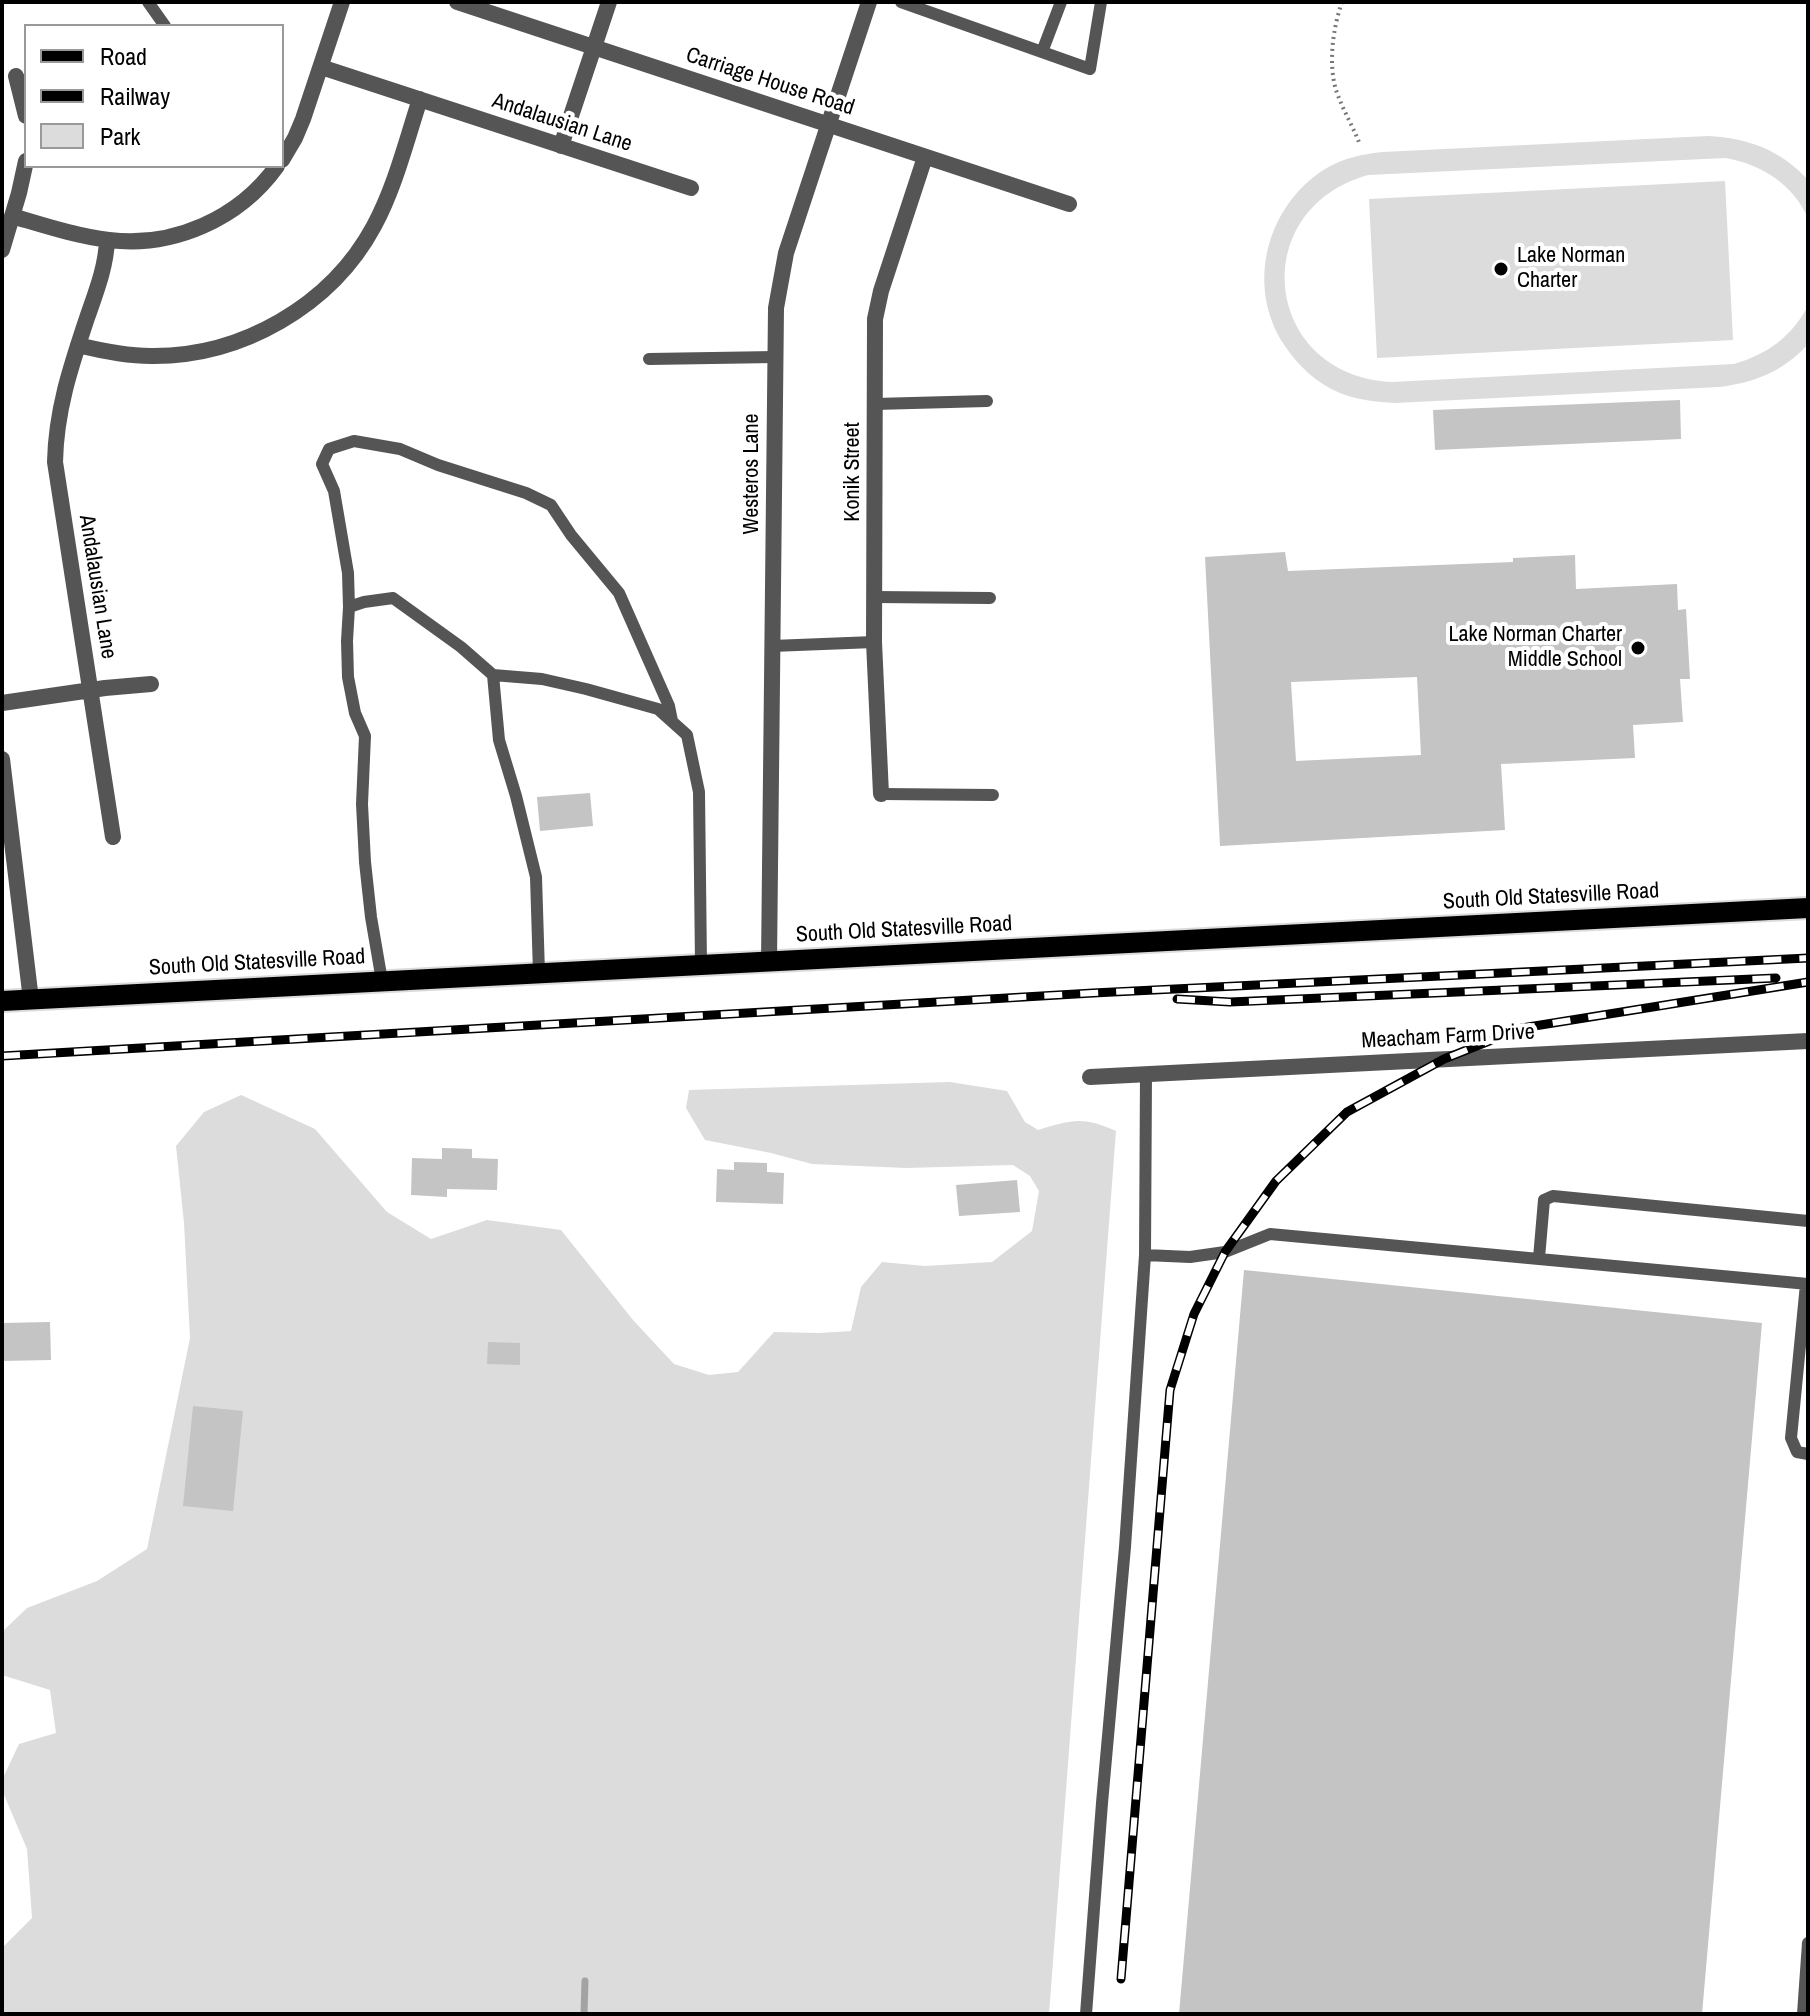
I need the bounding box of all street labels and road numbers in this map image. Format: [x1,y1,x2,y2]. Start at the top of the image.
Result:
street label: Carriage House Road [682,42,858,122]
street label: Andalausian Lane [489,88,635,158]
street label: Westeros Lane [739,413,765,535]
street label: Konik Street [840,422,866,522]
street label: Andalausian Lane [73,513,121,661]
street label: South Old Statesville Road [1442,878,1660,916]
street label: South Old Statesville Road [795,911,1013,949]
street label: South Old Statesville Road [148,944,366,982]
street label: Meacham Farm Drive [1361,1019,1535,1055]

